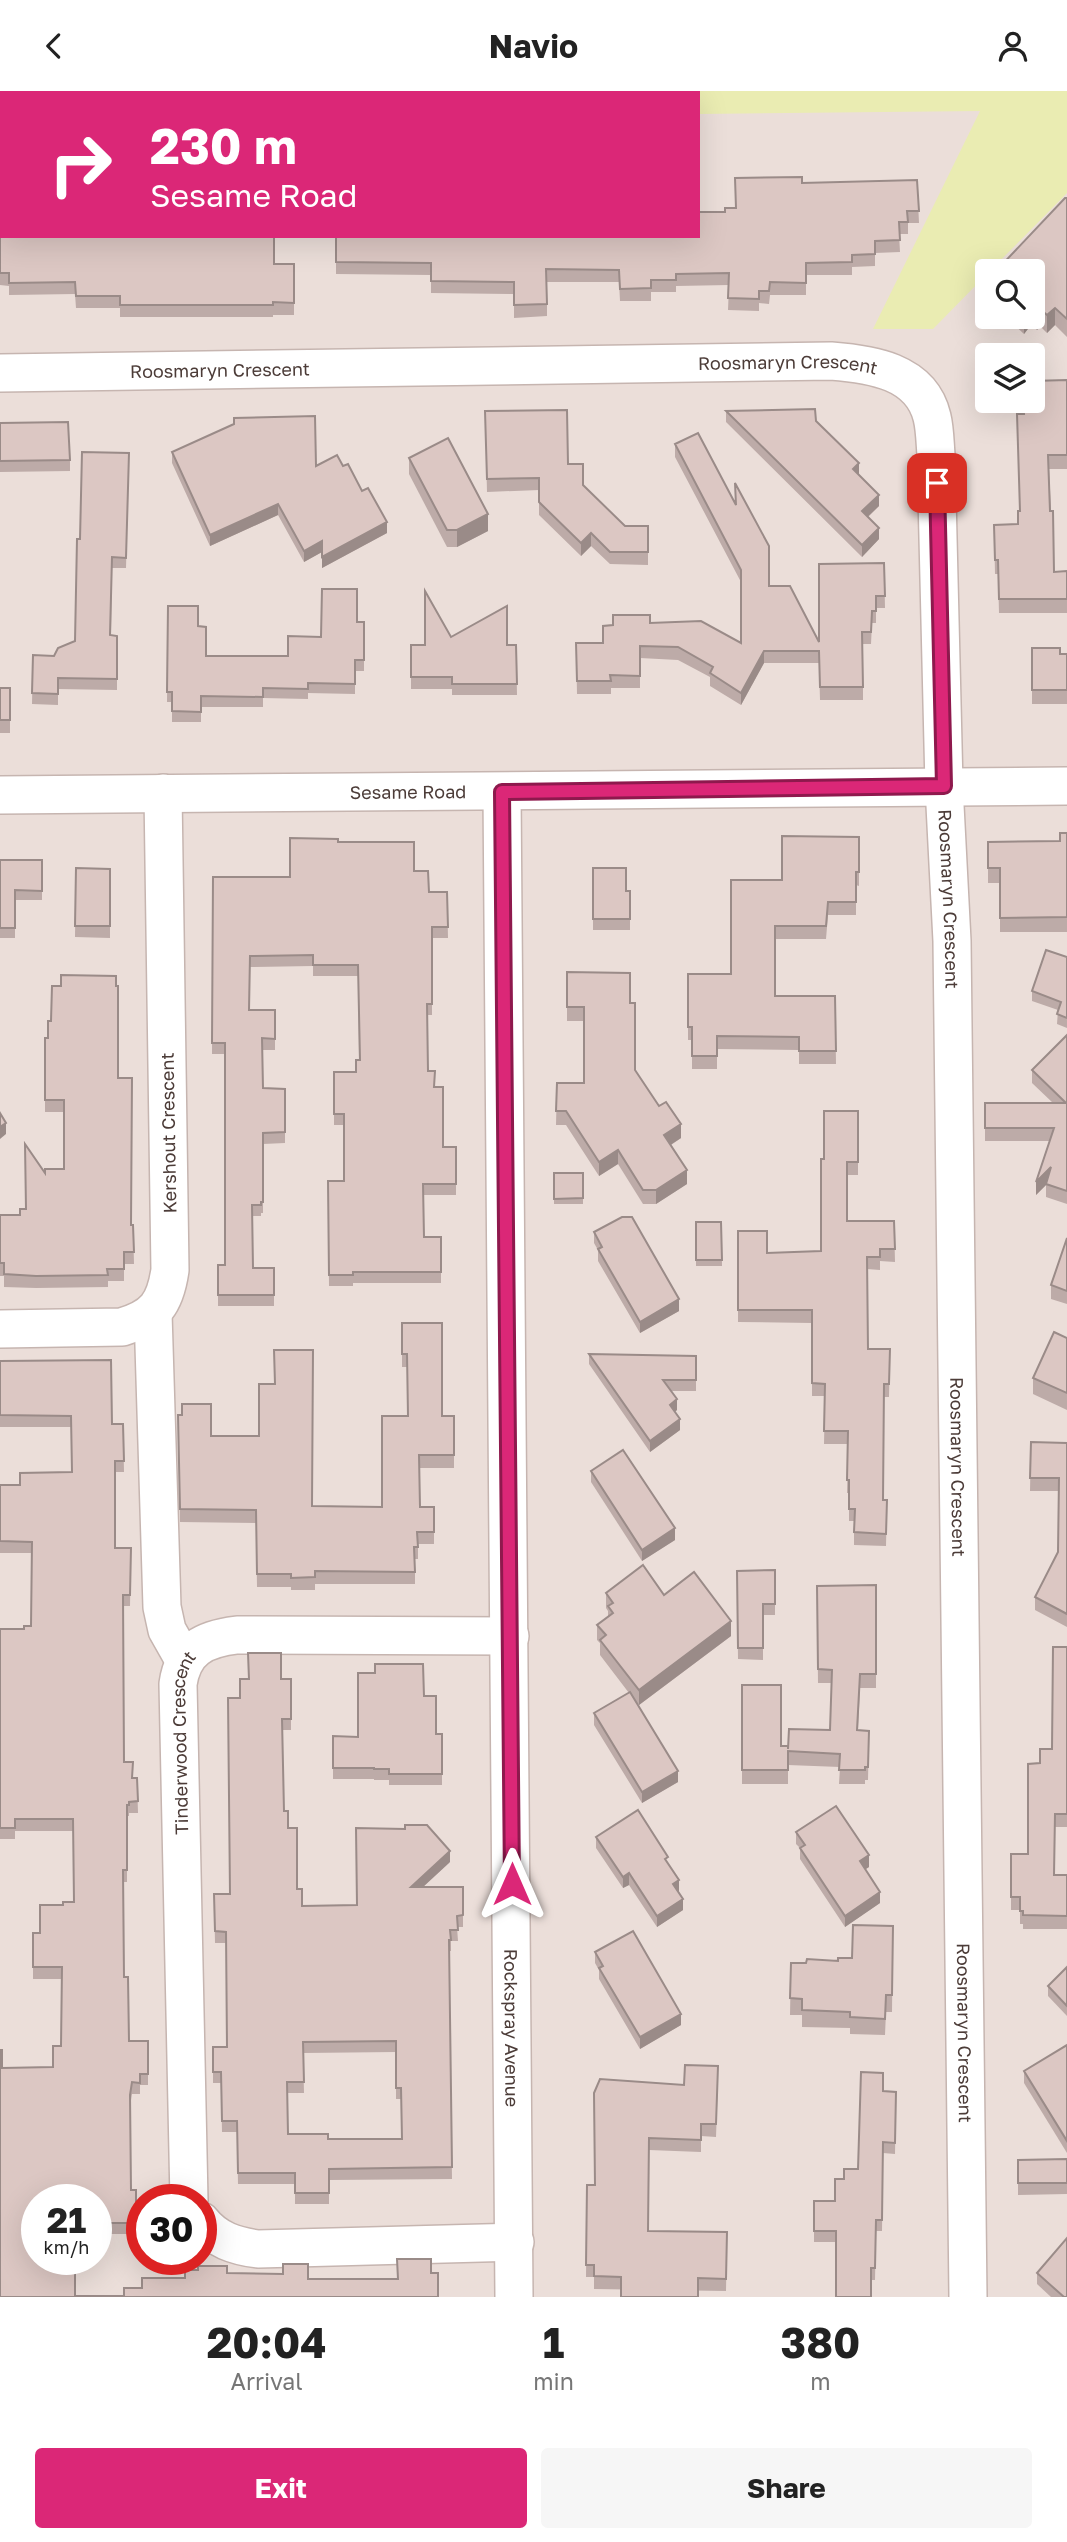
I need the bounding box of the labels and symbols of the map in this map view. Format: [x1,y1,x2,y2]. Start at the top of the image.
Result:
street label: Roosmaryn Crescent [698,350,880,378]
street label: Roosmaryn Crescent [130,358,310,382]
pin [907,453,967,513]
street label: Sesame Road [350,780,466,803]
street label: Roosmaryn Crescent [934,808,964,989]
street label: Kershout Crescent [156,1052,180,1214]
street label: Roosmaryn Crescent [946,1377,970,1557]
street label: Tinderwood Crescent [167,1646,200,1835]
position arrow [475,1847,549,1921]
street label: Roosmaryn Crescent [953,1943,977,2123]
street label: Rockspray Avenue [500,1949,523,2107]
speed limit sign: 30 [126,2184,217,2275]

